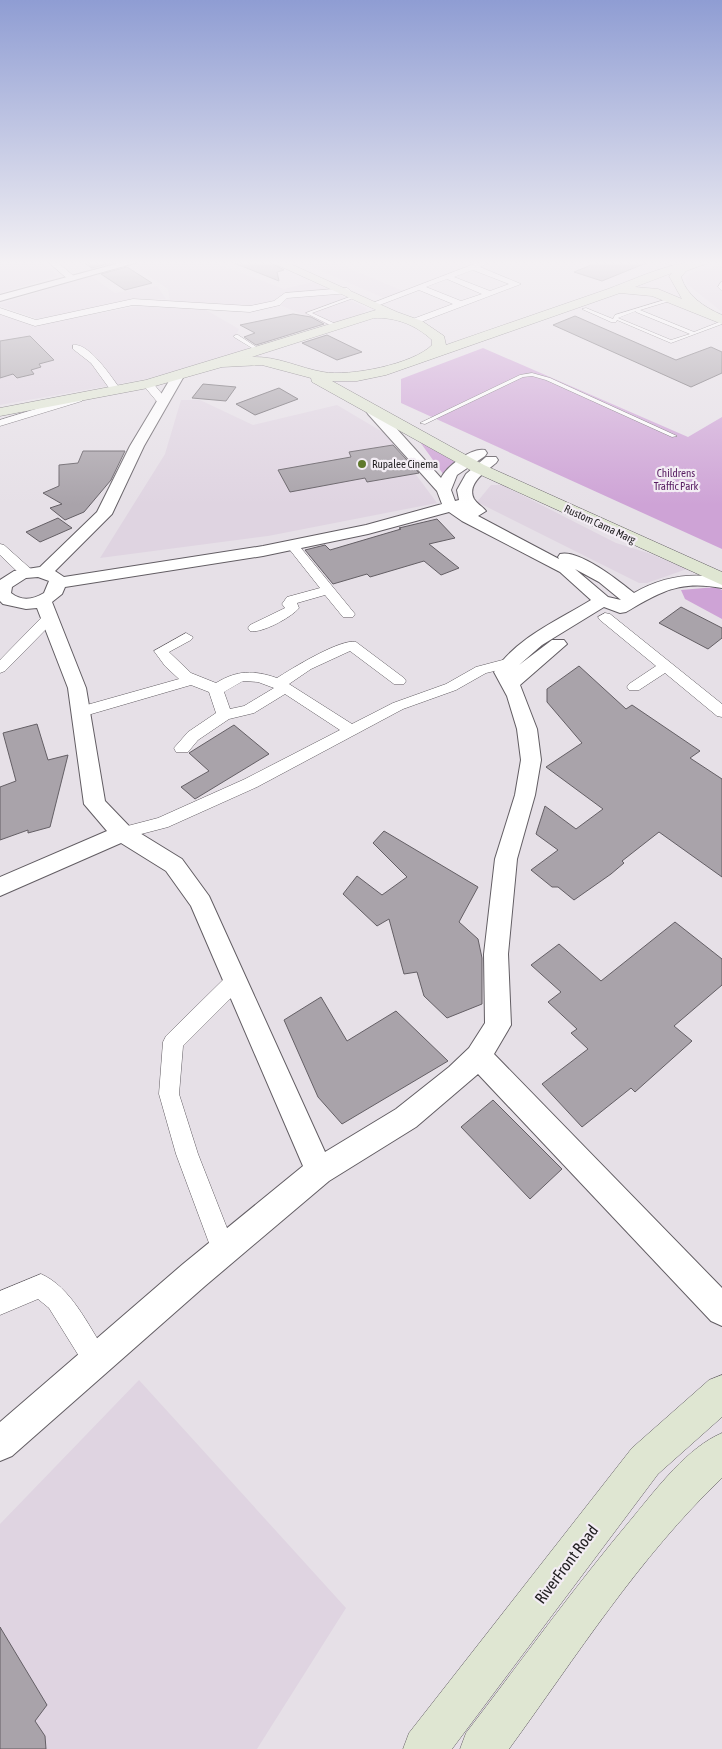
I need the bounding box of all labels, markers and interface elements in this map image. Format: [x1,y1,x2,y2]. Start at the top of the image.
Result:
marker: Rupalee Cinema [356,458,368,470]
place label: Rupalee Cinema [372,458,438,470]
park label: Childrens Traffic Park [654,467,699,492]
street label: Rustom Cama Marg [563,502,638,546]
street label: RiverFront Road [531,1521,601,1607]

